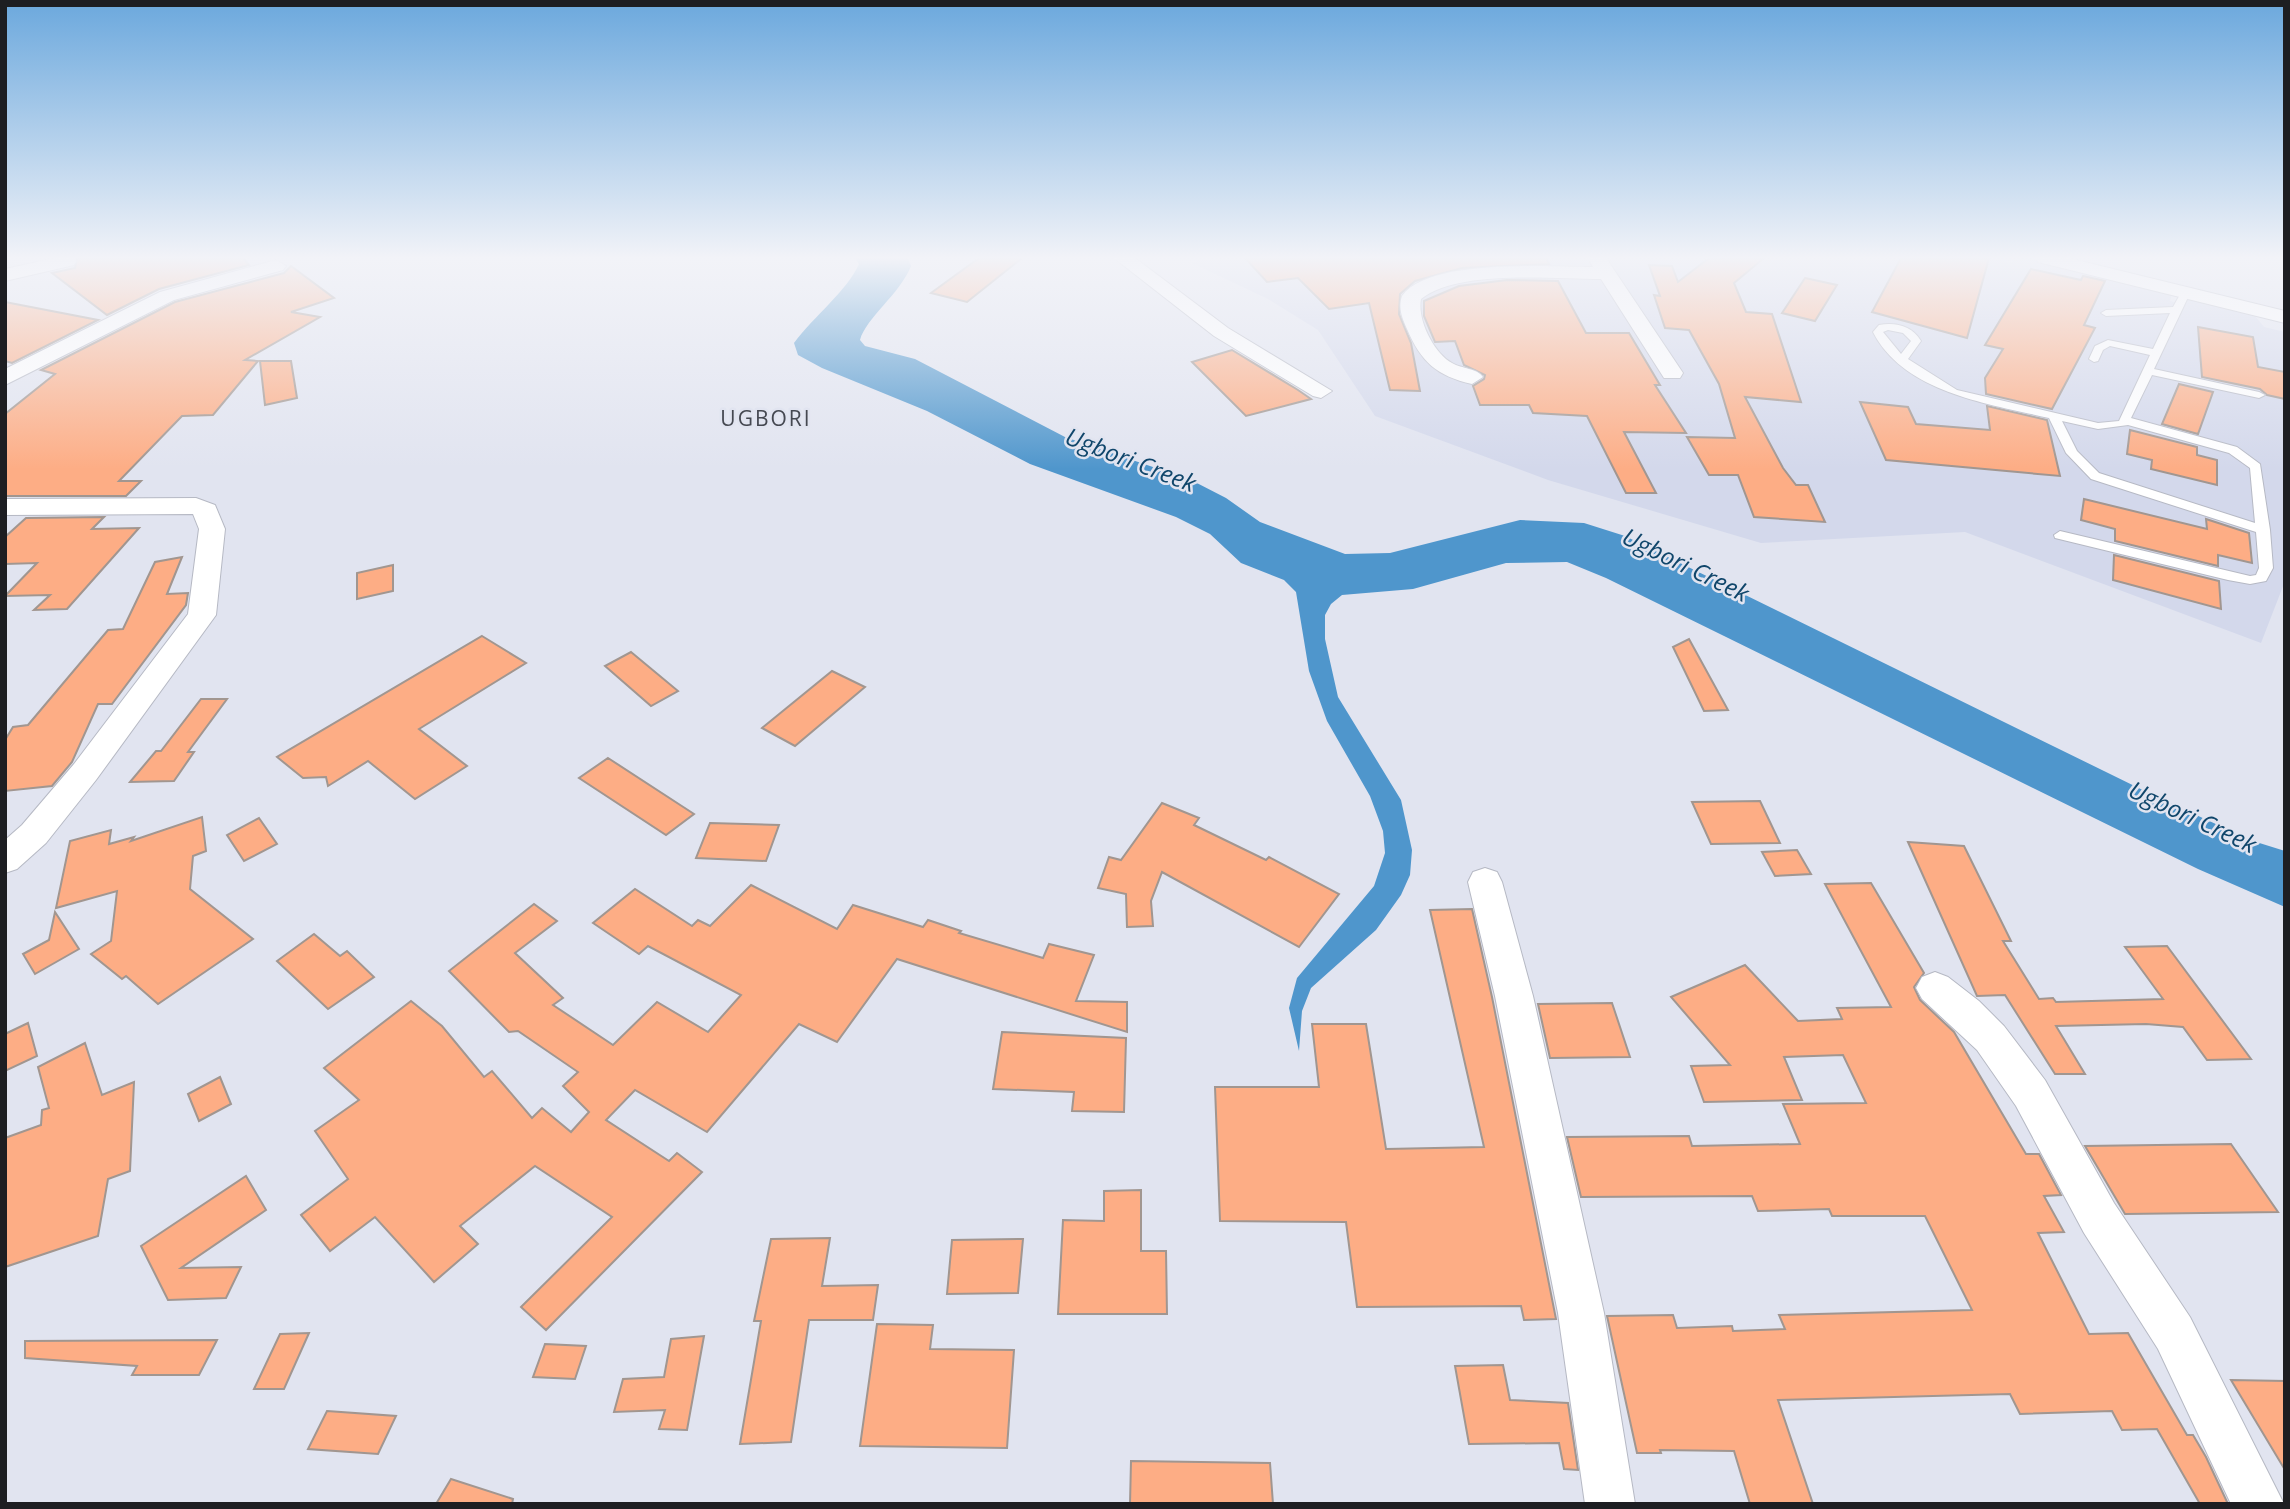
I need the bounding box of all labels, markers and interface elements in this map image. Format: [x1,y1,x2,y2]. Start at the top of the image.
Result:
district label: UGBORI [720,404,812,432]
water label: Ugbori Creek [1061,419,1202,499]
water label: Ugbori Creek [1617,519,1756,609]
water label: Ugbori Creek [2124,772,2263,860]

